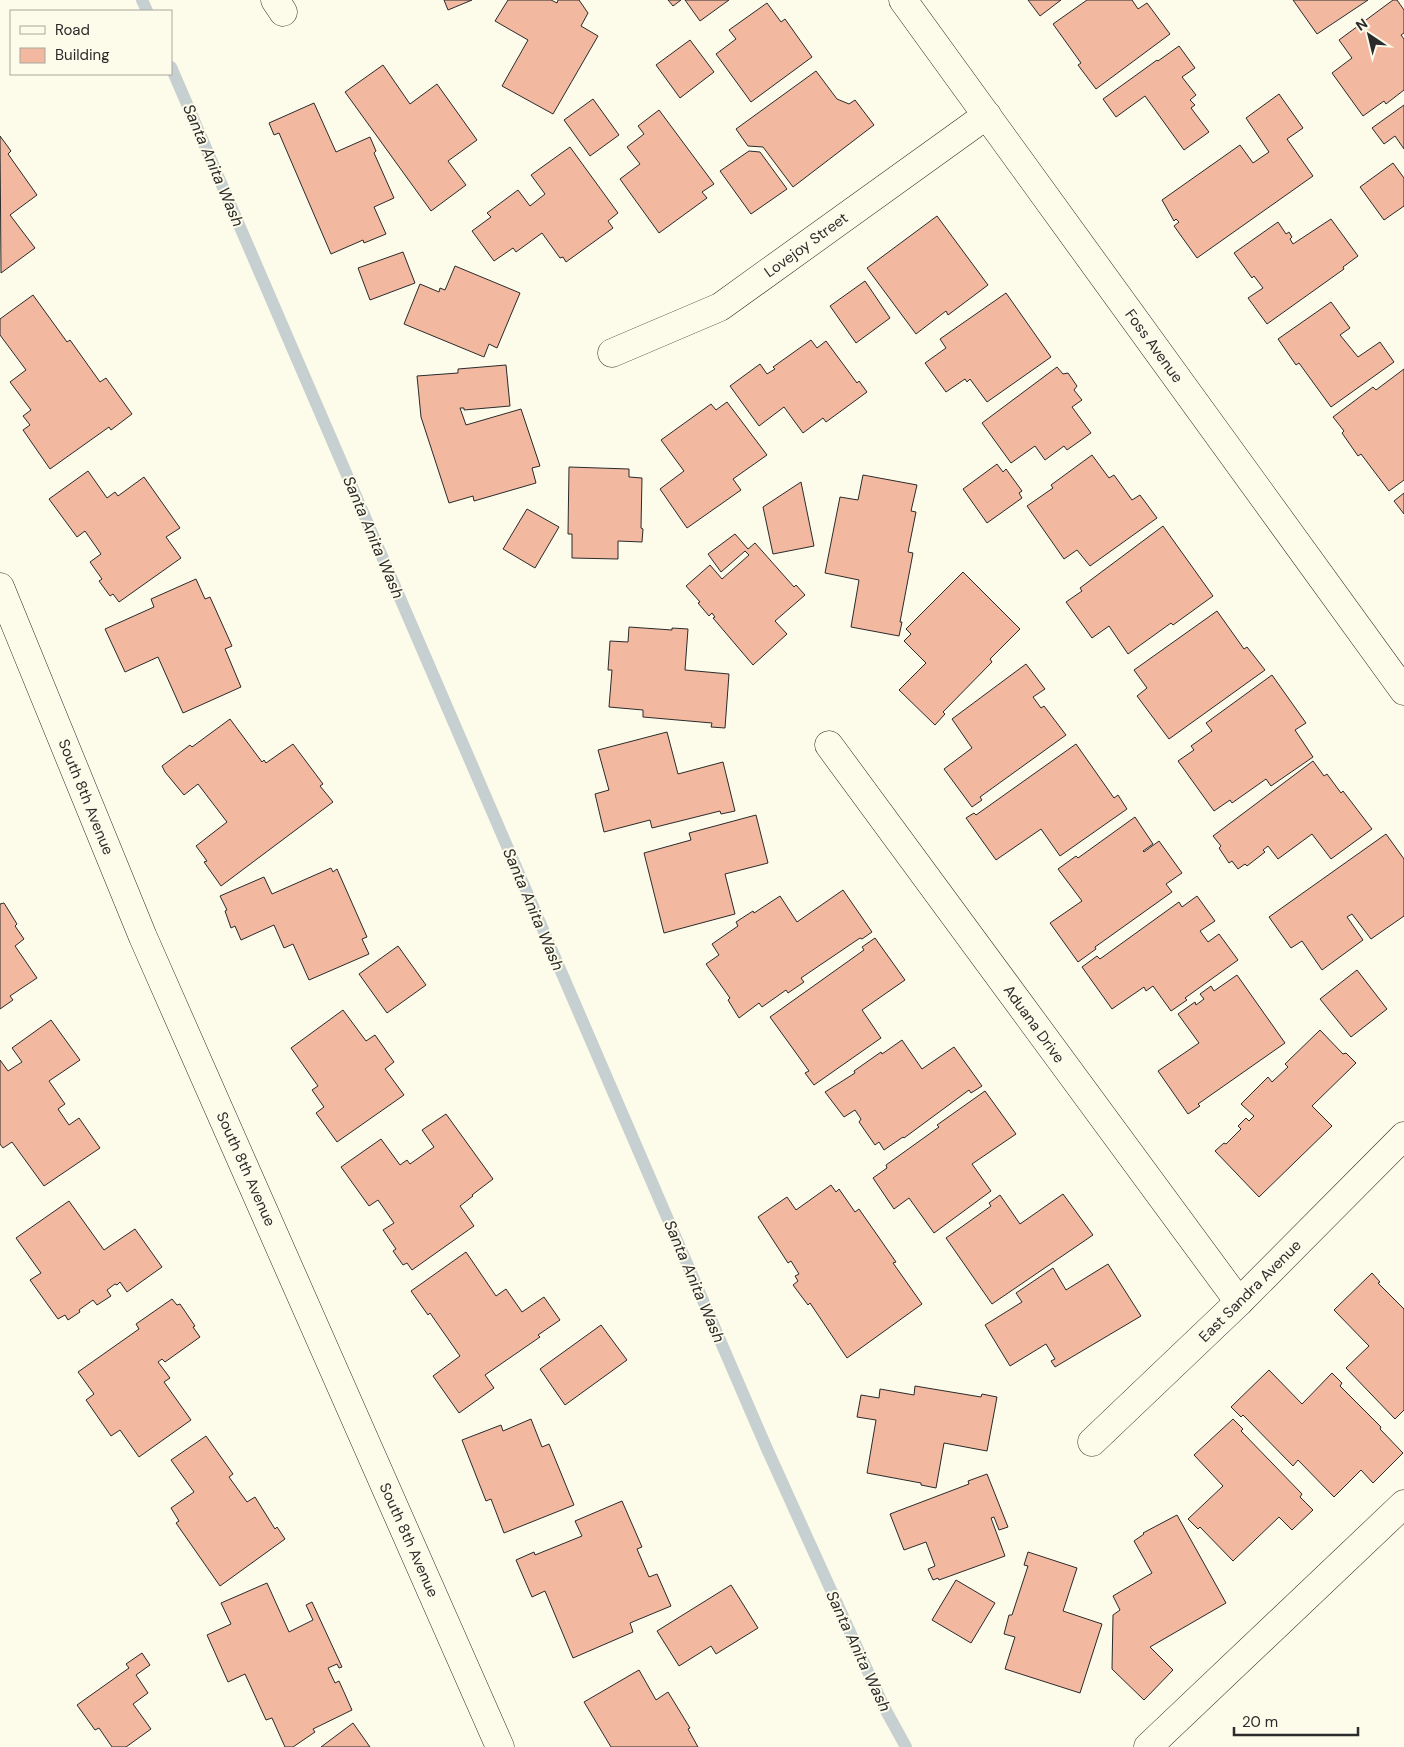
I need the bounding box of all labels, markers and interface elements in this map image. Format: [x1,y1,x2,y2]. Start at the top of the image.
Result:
legend [10,10,172,75]
north arrow [1344,10,1394,60]
text: N [1352,14,1371,35]
text: Road [55,20,90,40]
text: Building [55,45,110,65]
water label: Santa Anita Wash [178,101,249,230]
street label: Lovejoy Street [760,208,852,282]
street label: Foss Avenue [1120,305,1188,387]
water label: Santa Anita Wash [338,473,409,602]
street label: South 8th Avenue [54,736,118,858]
water label: Santa Anita Wash [498,845,569,974]
street label: Aduana Drive [999,981,1069,1067]
street label: South 8th Avenue [212,1109,280,1229]
water label: Santa Anita Wash [659,1217,730,1346]
street label: East Sandra Avenue [1194,1235,1306,1347]
street label: South 8th Avenue [375,1480,443,1600]
water label: Santa Anita Wash [821,1587,896,1715]
scale bar [1234,1704,1358,1736]
text: 20 m [1242,1712,1278,1732]

